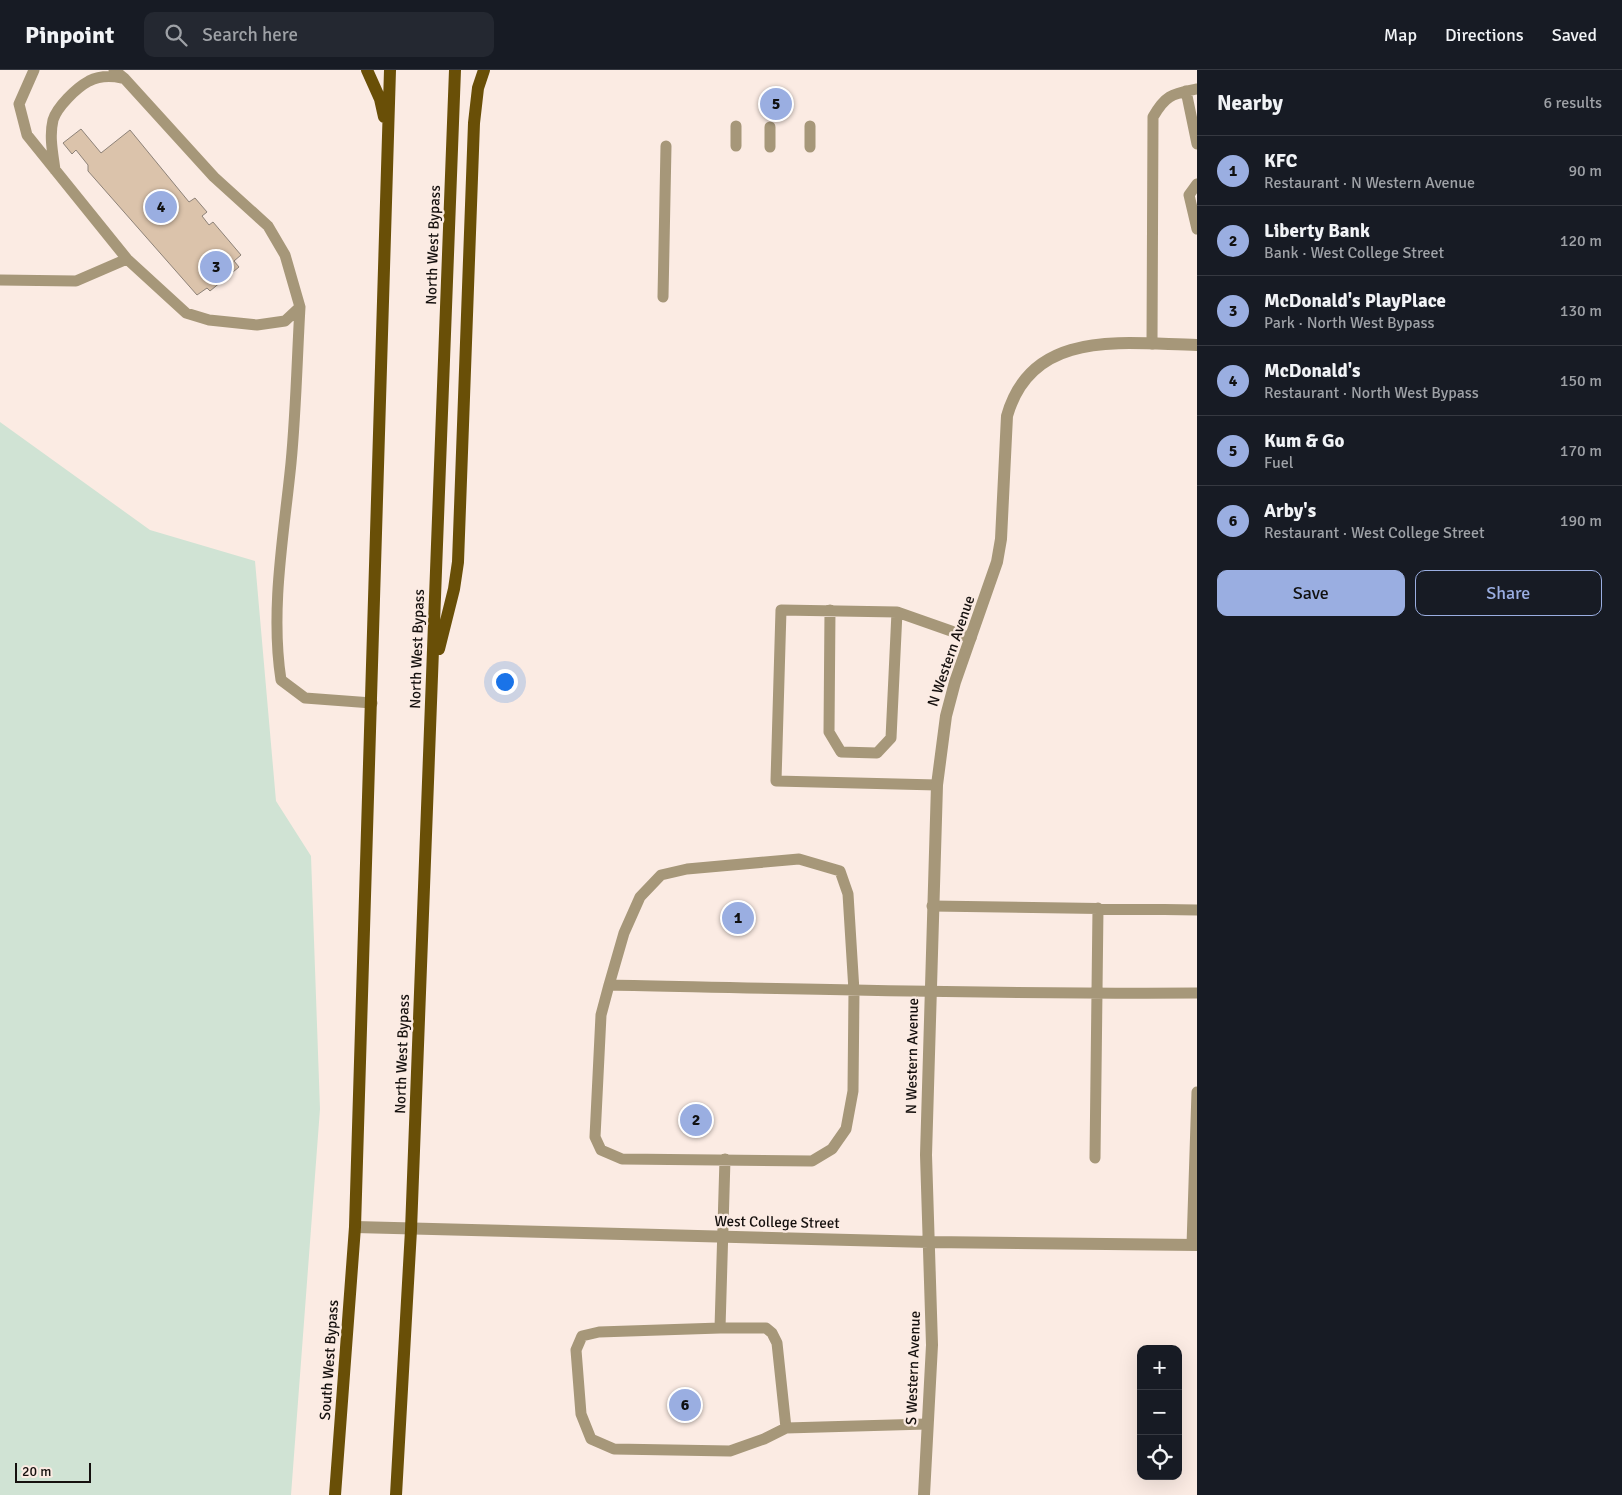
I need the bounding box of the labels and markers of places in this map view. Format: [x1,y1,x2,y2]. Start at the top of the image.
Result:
pin: 5 [760,85,792,123]
pin: 4 [145,188,177,226]
pin: 3 [200,248,232,286]
pin: 1 [722,899,754,937]
pin: 2 [680,1101,712,1139]
pin: 6 [669,1386,701,1424]

